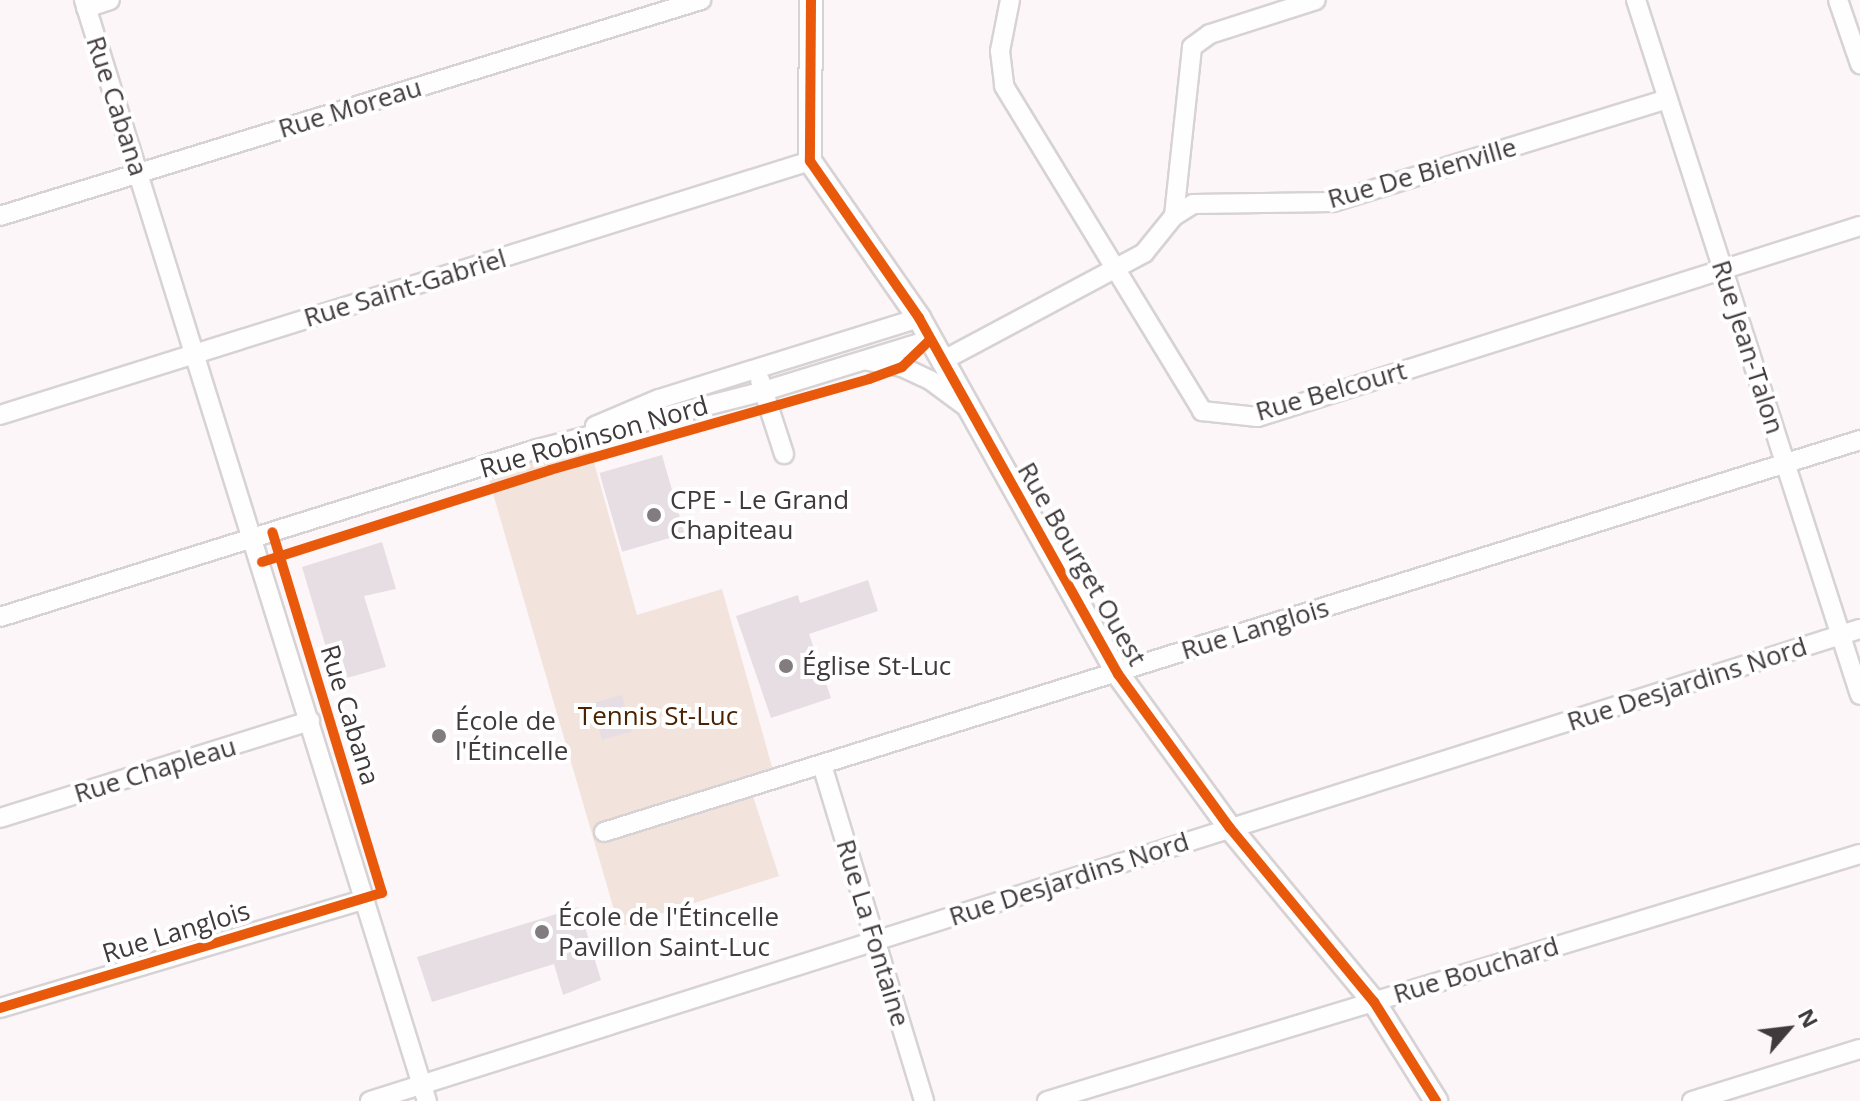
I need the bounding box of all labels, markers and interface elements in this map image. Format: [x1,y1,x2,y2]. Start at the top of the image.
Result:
street label: Rue Cabana [80,32,154,180]
street label: Rue Moreau [275,71,425,145]
street label: Rue De Bienville [1324,131,1520,215]
street label: Rue Saint-Gabriel [300,242,510,334]
street label: Rue Jean-Talon [1705,256,1791,438]
street label: Rue Belcourt [1252,355,1410,427]
street label: Rue Robinson Nord [476,389,712,485]
street label: Rue Bourget Ouest [1011,457,1153,671]
place label: CPE - Le Grand Chapiteau [670,484,849,546]
marker: CPE - Le Grand Chapiteau [645,506,663,524]
street label: Rue Langlois [1177,592,1333,666]
street label: Rue Desjardins Nord [1563,631,1811,737]
street label: Rue Cabana [314,641,386,789]
place label: Église St-Luc [802,650,951,682]
marker: Église St-Luc [777,657,795,675]
park label: Tennis St-Luc [578,700,738,732]
place label: École de l'Étincelle [455,705,568,766]
marker: École de l'Étincelle [430,727,448,745]
street label: Rue Chapleau [70,731,240,809]
street label: Rue Desjardins Nord [945,826,1193,932]
street label: Rue La Fontaine [830,836,916,1030]
street label: Rue Langlois [98,895,254,969]
place label: École de l'Étincelle Pavillon Saint-Luc [558,901,779,962]
marker: École de l'Étincelle Pavillon Saint-Luc [533,923,551,941]
street label: Rue Bouchard [1390,930,1562,1010]
north arrow [1748,989,1828,1069]
text: N [1792,1003,1827,1033]

